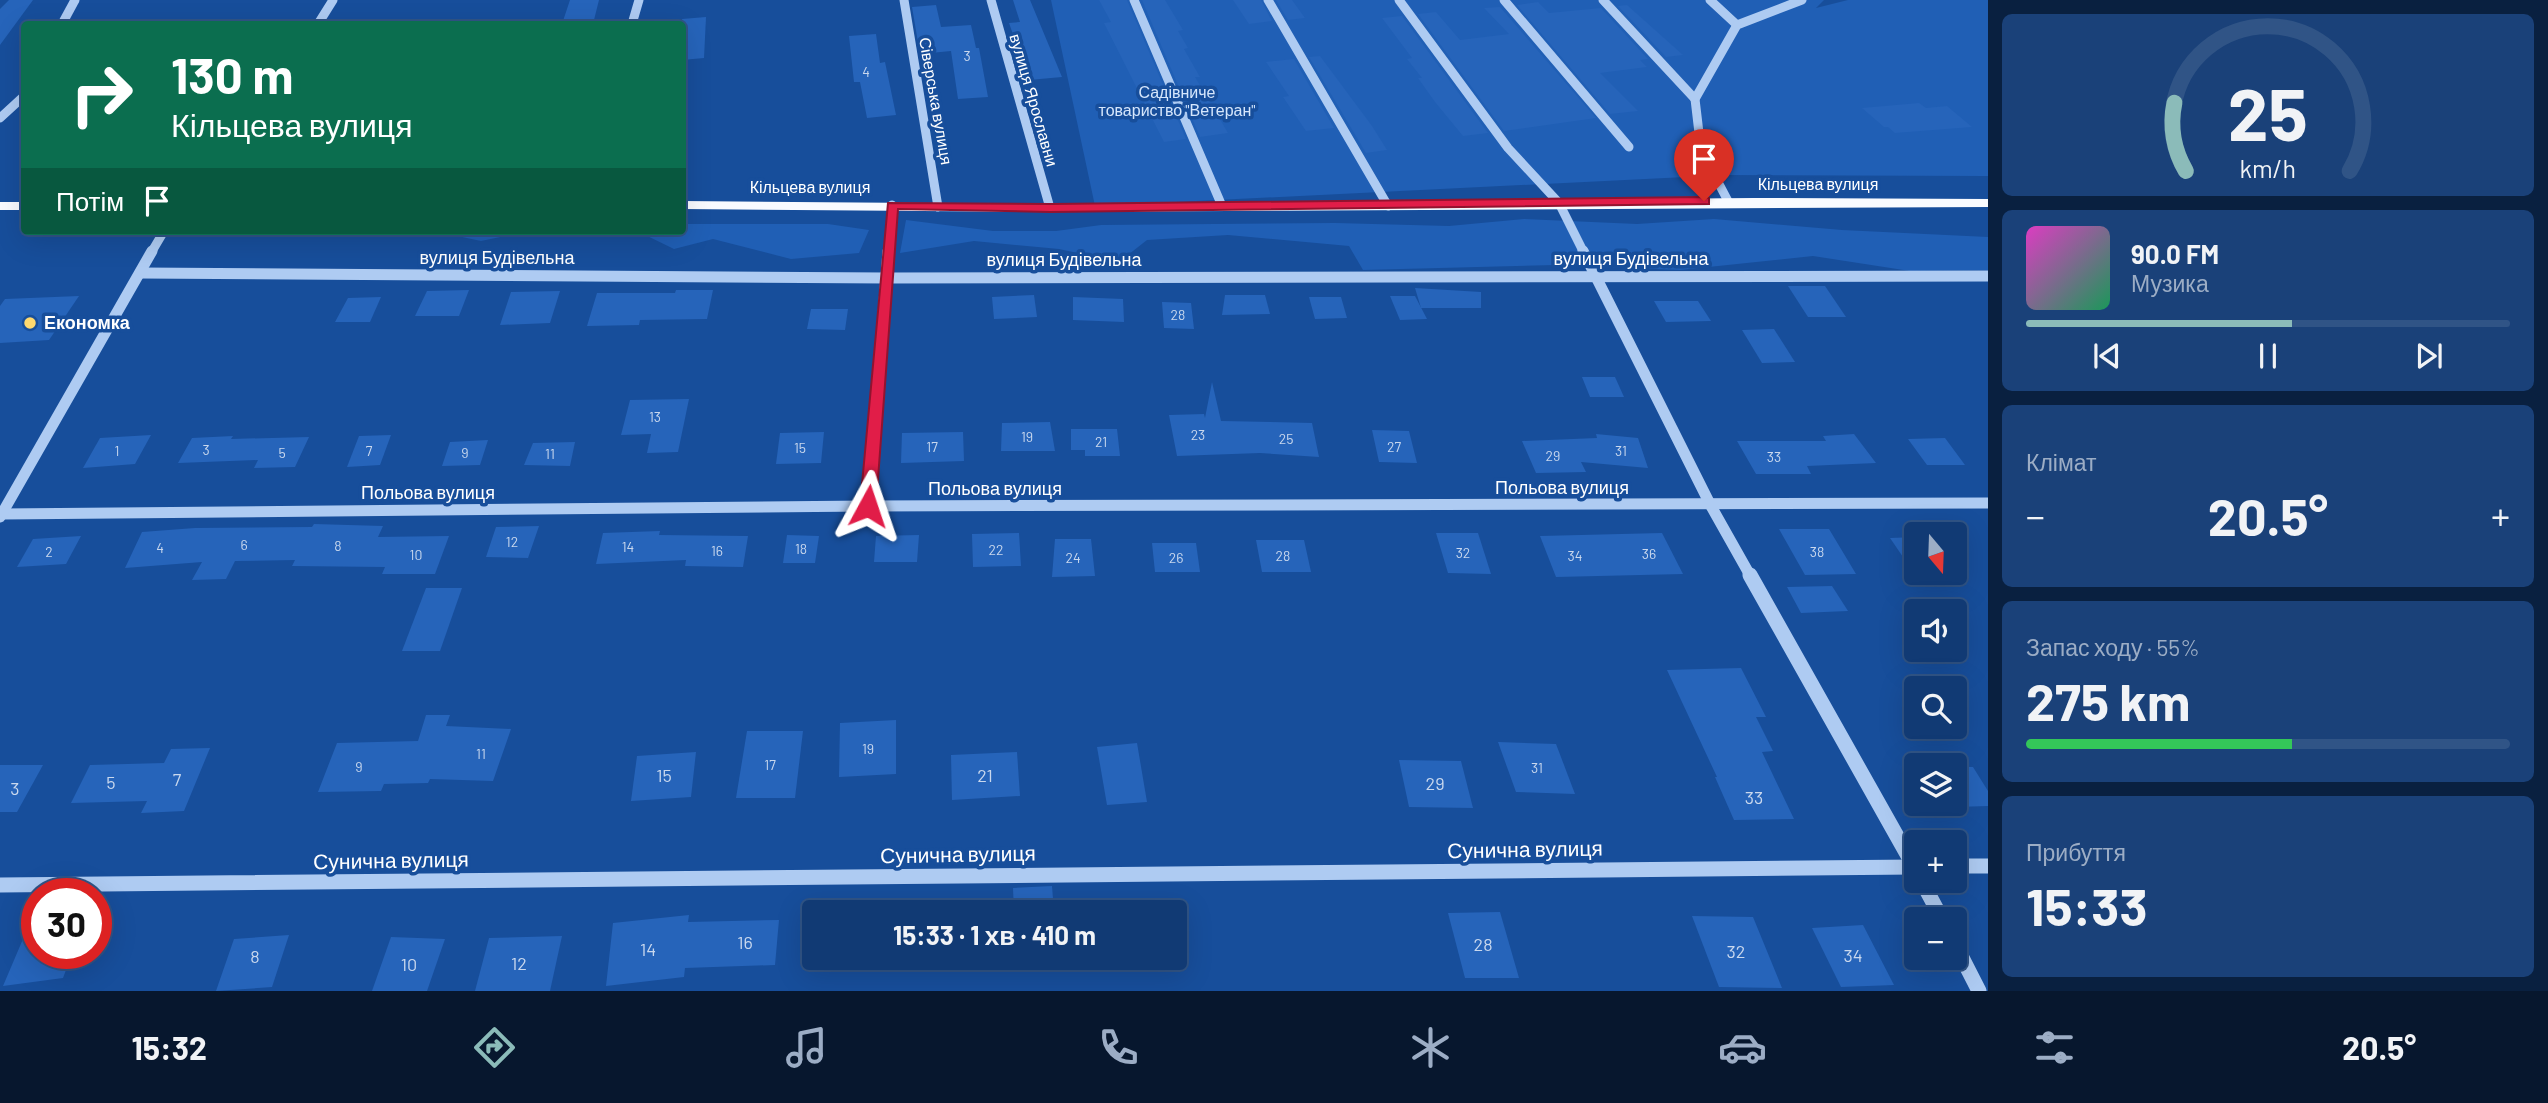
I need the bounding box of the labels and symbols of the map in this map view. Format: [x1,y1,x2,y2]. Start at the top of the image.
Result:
street label: вулиця Ярославни [1006,31,1062,168]
street label: Сіверська вулиця [916,36,957,166]
house number: 3 [963,47,971,64]
house number: 4 [862,63,870,80]
park label: Садівниче товариство "Ветеран" [1099,82,1255,119]
pin [1674,129,1734,201]
street label: Кільцева вулиця [1758,174,1878,193]
street label: Кільцева вулиця [750,177,870,196]
street label: вулиця Будівельна [420,246,575,268]
street label: вулиця Будівельна [1554,247,1709,269]
street label: вулиця Будівельна [987,248,1142,270]
house number: 28 [1171,306,1185,323]
place label: Економка [44,311,131,333]
marker: Економка [22,315,38,331]
house number: 13 [649,408,661,425]
house number: 23 [1191,426,1205,443]
house number: 19 [1021,428,1033,445]
house number: 25 [1279,430,1293,447]
house number: 21 [1095,433,1107,450]
house number: 17 [926,438,938,455]
house number: 27 [1387,438,1401,455]
house number: 15 [794,439,806,456]
house number: 3 [202,441,210,458]
house number: 1 [115,442,119,459]
house number: 7 [366,442,373,459]
house number: 31 [1615,442,1627,459]
house number: 5 [278,444,286,461]
house number: 9 [461,444,469,461]
house number: 11 [545,445,555,462]
house number: 29 [1546,447,1560,464]
house number: 33 [1767,448,1781,465]
position arrow [831,469,905,543]
street label: Польова вулиця [1495,476,1629,498]
street label: Польова вулиця [928,477,1062,499]
street label: Польова вулиця [361,481,495,503]
north arrow [1904,522,1967,584]
house number: 12 [506,533,518,550]
house number: 6 [240,536,248,553]
house number: 8 [334,537,342,554]
house number: 14 [622,538,634,555]
house number: 4 [156,539,164,556]
house number: 18 [795,540,807,557]
house number: 22 [988,541,1004,558]
house number: 16 [711,542,723,559]
house number: 2 [45,543,53,560]
house number: 38 [1810,543,1824,560]
house number: 32 [1456,544,1470,561]
house number: 36 [1642,545,1656,562]
house number: 10 [410,546,422,563]
house number: 28 [1276,547,1290,564]
house number: 34 [1568,547,1582,564]
house number: 24 [1065,549,1081,566]
house number: 26 [1169,549,1183,566]
house number: 19 [862,740,874,757]
house number: 11 [476,745,486,762]
house number: 17 [764,756,776,773]
house number: 9 [355,758,363,775]
house number: 31 [1531,759,1543,776]
house number: 15 [656,764,672,786]
house number: 21 [977,764,993,786]
house number: 7 [173,768,182,790]
house number: 5 [106,771,116,793]
house number: 29 [1425,772,1445,794]
house number: 3 [10,777,20,799]
house number: 33 [1745,786,1763,808]
street label: Сунична вулиця [1447,835,1603,862]
street label: Сунична вулиця [880,840,1036,867]
street label: Сунична вулиця [313,846,469,873]
speed limit sign: 30 [21,878,112,969]
house number: 16 [737,931,753,953]
house number: 28 [1473,933,1493,955]
house number: 14 [640,938,656,960]
house number: 32 [1727,940,1745,962]
house number: 34 [1843,944,1863,966]
house number: 8 [250,945,260,967]
house number: 12 [511,952,527,974]
house number: 10 [401,953,417,975]

